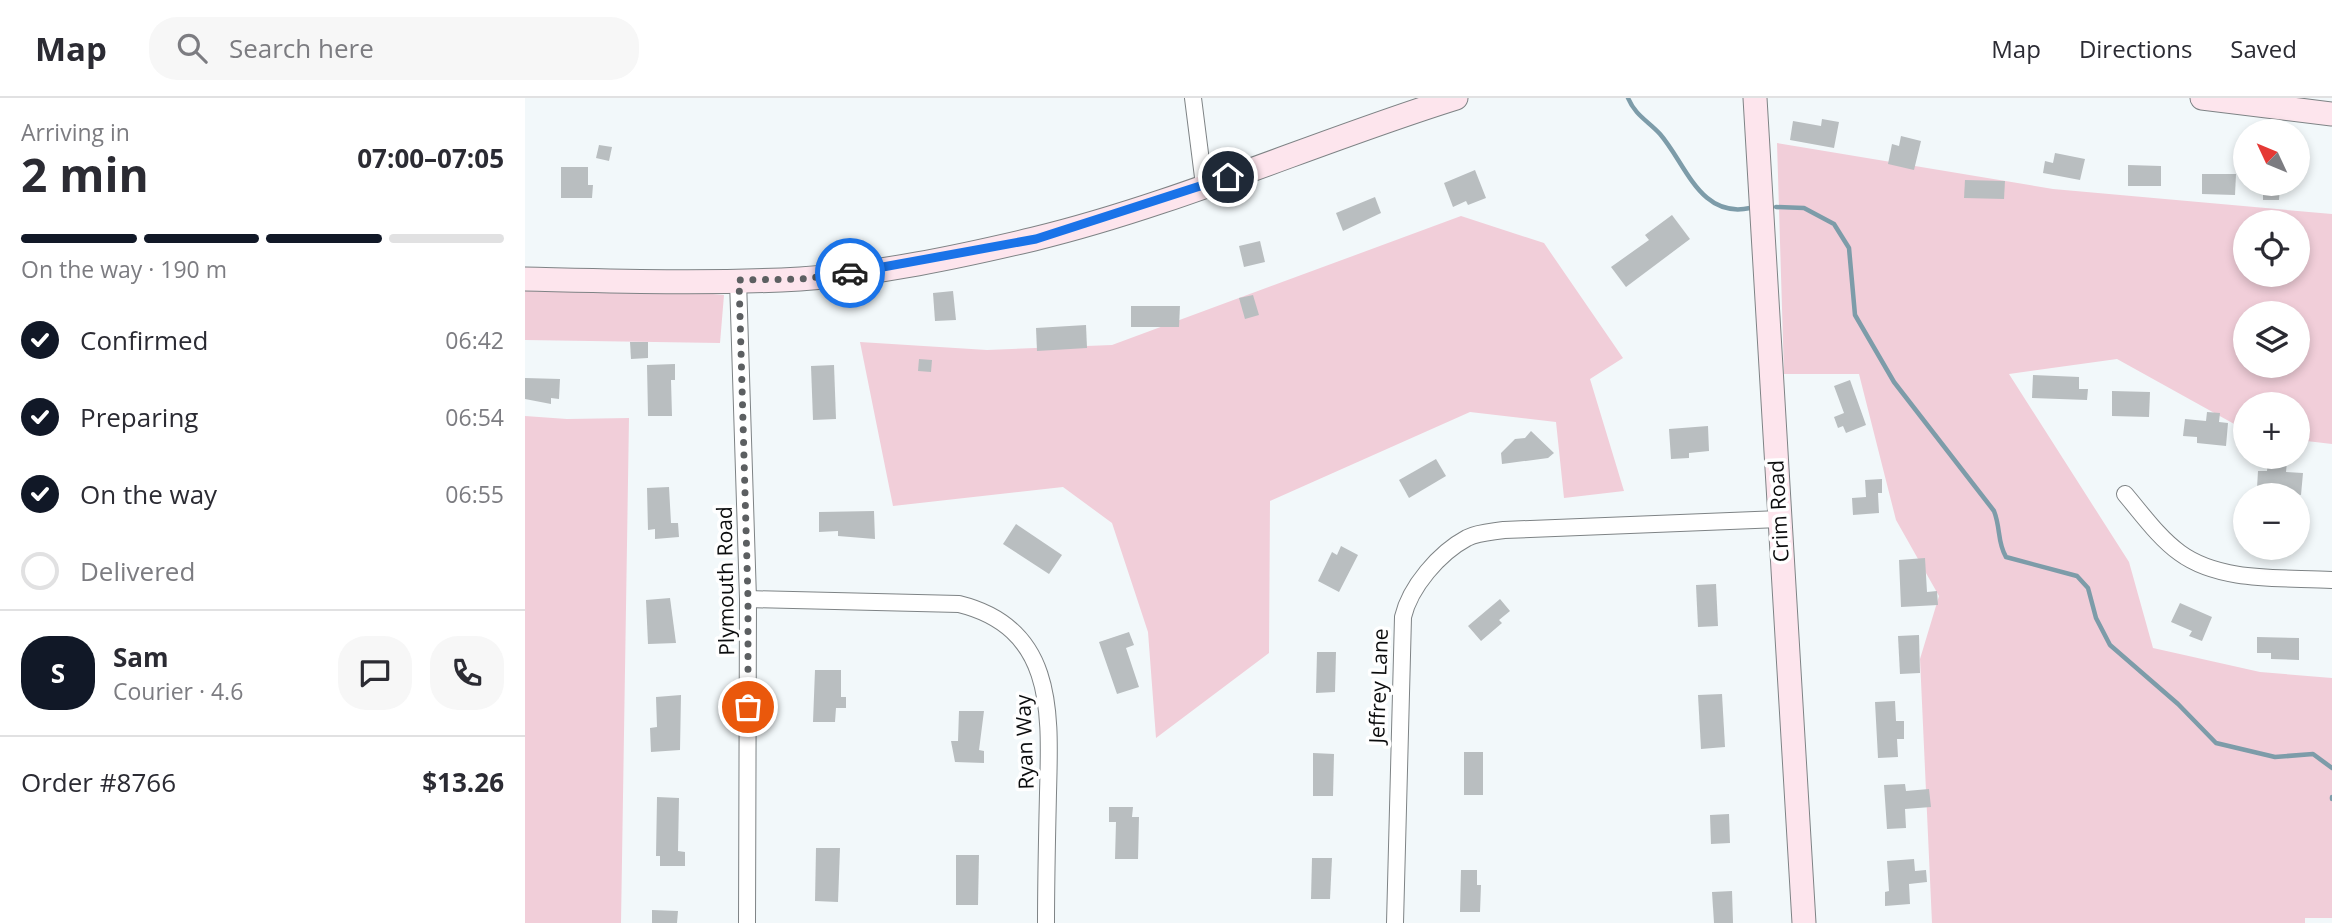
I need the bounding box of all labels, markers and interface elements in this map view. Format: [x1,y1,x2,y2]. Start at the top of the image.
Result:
search box [149,17,639,80]
text: Map [35,26,107,71]
icon: search [173,29,211,67]
text: Search here [229,30,374,66]
text: Map [1991,32,2041,65]
text: Directions [2079,32,2192,65]
text: Saved [2230,32,2297,65]
text: Arriving in [21,116,130,148]
north arrow [2233,119,2310,196]
map controls [2233,119,2310,560]
text: 07:00–07:05 [357,140,504,176]
text: 2 min [21,143,149,205]
pin [1198,147,1258,207]
icon: home [1209,158,1247,196]
button: locate [2233,210,2310,287]
courier [815,238,885,308]
text: On the way · 190 m [21,253,227,285]
icon: car [831,254,869,292]
button: layers [2233,301,2310,378]
icon: check [21,321,59,359]
text: Confirmed [80,322,208,358]
text: 06:42 [445,324,504,356]
button: + [2233,392,2310,469]
icon: check [21,398,59,436]
text: Preparing [80,399,198,435]
text: 06:54 [445,401,504,433]
street label: Crim Road [1761,459,1795,563]
icon: check [21,475,59,513]
text: On the way [80,476,217,512]
text: 06:55 [445,478,504,510]
button: − [2233,483,2310,560]
street label: Plymouth Road [710,506,740,656]
text: Delivered [80,553,195,589]
street label: Jeffrey Lane [1362,628,1394,746]
button: chat [338,636,412,710]
button: phone [430,636,504,710]
text: Sam [113,639,169,675]
text: S [51,655,65,691]
text: Courier · 4.6 [113,675,243,707]
pin [718,677,778,737]
icon: bag [729,688,767,726]
street label: Ryan Way [1008,694,1040,790]
text: Order #8766 [21,764,176,800]
text: $13.26 [422,764,504,800]

